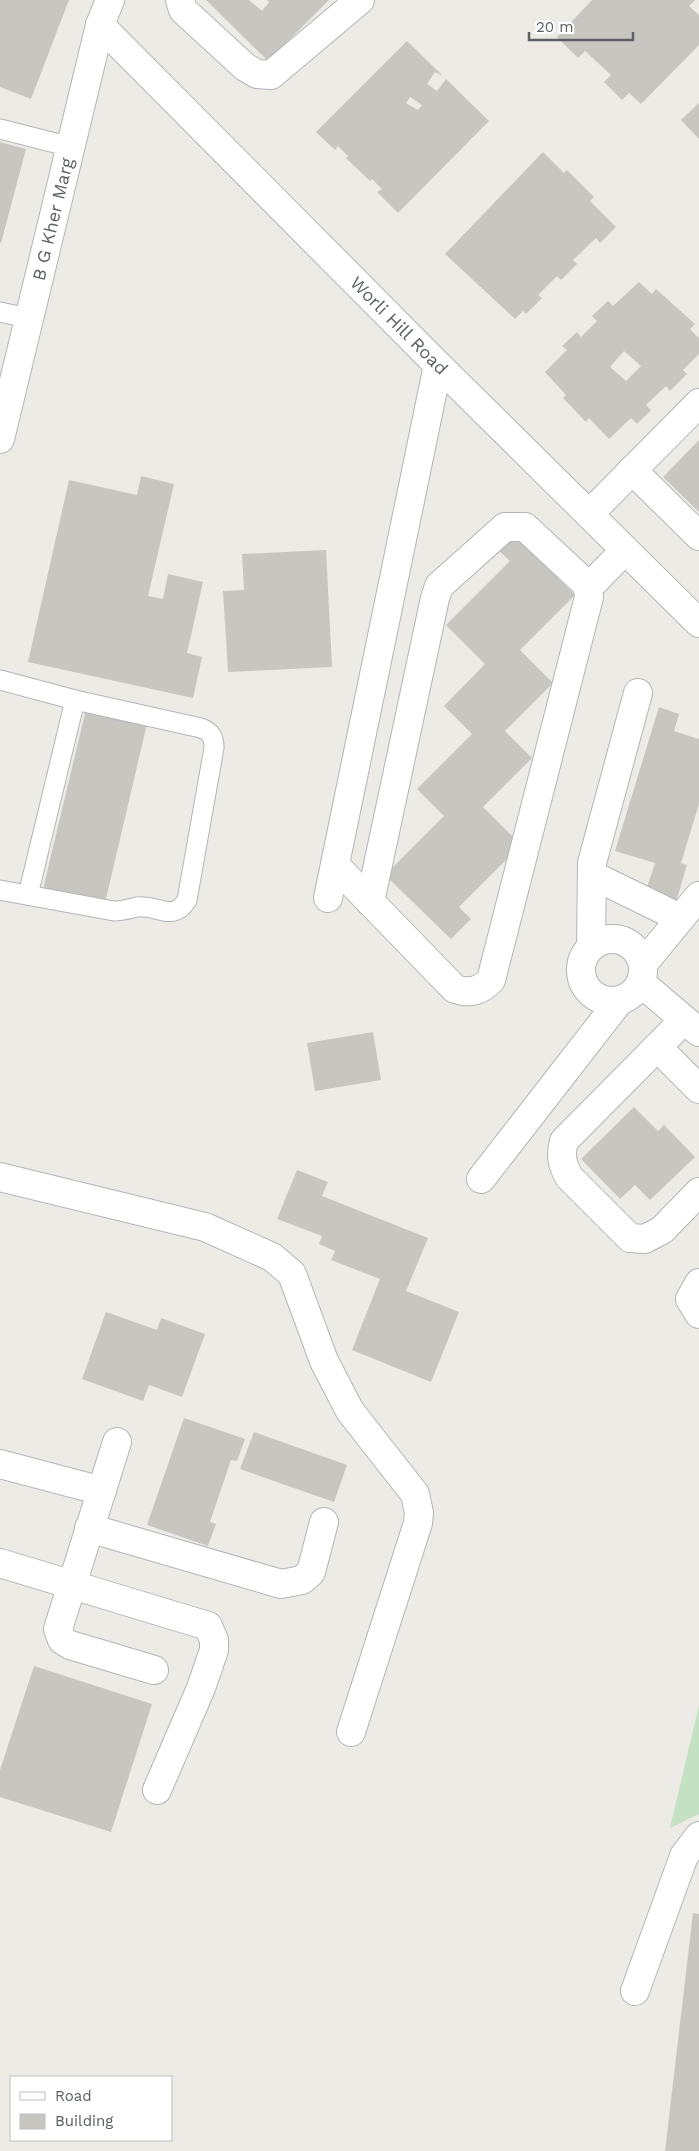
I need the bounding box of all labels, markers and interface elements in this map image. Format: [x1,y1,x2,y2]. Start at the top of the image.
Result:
scale bar [529,10,633,42]
text: 20 m [536,18,574,36]
street label: B G Kher Marg [28,155,78,283]
street label: Worli Hill Road [346,272,452,379]
legend [10,2076,172,2141]
text: Road [55,2087,92,2105]
text: Building [55,2112,113,2130]

